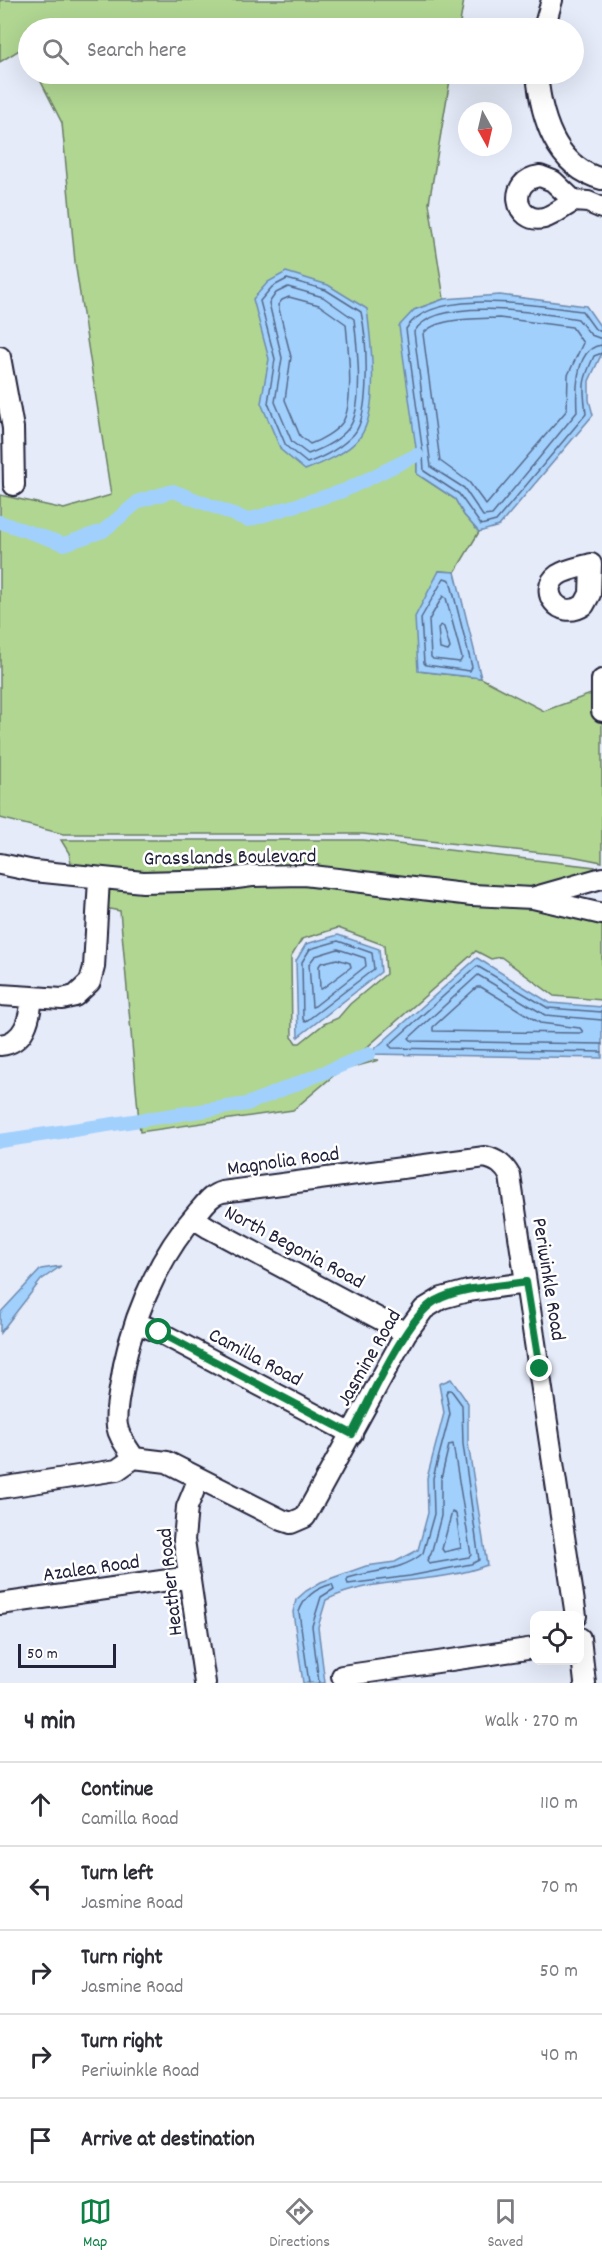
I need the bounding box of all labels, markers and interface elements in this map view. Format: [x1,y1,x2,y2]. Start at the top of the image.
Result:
search box [18,18,584,84]
icon: search [39,35,72,68]
text: Search here [87,36,186,67]
north arrow [458,102,512,156]
street label: Grasslands Boulevard [143,842,317,876]
street label: Magnolia Road [225,1140,342,1186]
street label: North Begonia Road [218,1199,369,1298]
street label: Periwinkle Road [522,1216,572,1343]
street label: Jasmine Road [331,1304,410,1413]
route start [145,1318,171,1344]
street label: Camilla Road [202,1321,307,1396]
route end [526,1355,552,1381]
street label: Heather Road [151,1526,193,1637]
street label: Azalea Road [41,1548,142,1592]
map controls [530,1611,584,1665]
button: locate [530,1611,584,1665]
scale bar [18,1641,116,1668]
text: 50 m [27,1643,58,1666]
text: 4 min [24,1704,75,1741]
text: Walk · 270 m [485,1708,578,1736]
text: Continue [81,1775,153,1806]
icon: ahead [24,1788,57,1821]
text: 110 m [540,1790,578,1818]
text: Camilla Road [81,1806,179,1834]
text: Turn left [81,1859,153,1890]
icon: left [24,1872,57,1905]
text: 70 m [541,1874,578,1902]
text: Jasmine Road [81,1890,184,1918]
text: Turn right [81,1943,163,1974]
icon: right [24,1956,57,1989]
text: 50 m [540,1958,578,1986]
text: Jasmine Road [81,1974,184,2002]
text: Turn right [81,2027,163,2058]
icon: right [24,2040,57,2073]
text: 40 m [540,2042,578,2070]
text: Periwinkle Road [81,2058,199,2086]
icon: arrive [24,2124,57,2157]
text: Arrive at destination [81,2125,255,2156]
tab: Map [79,2195,112,2254]
tab: Directions [269,2195,330,2254]
tab: Saved [487,2195,523,2254]

